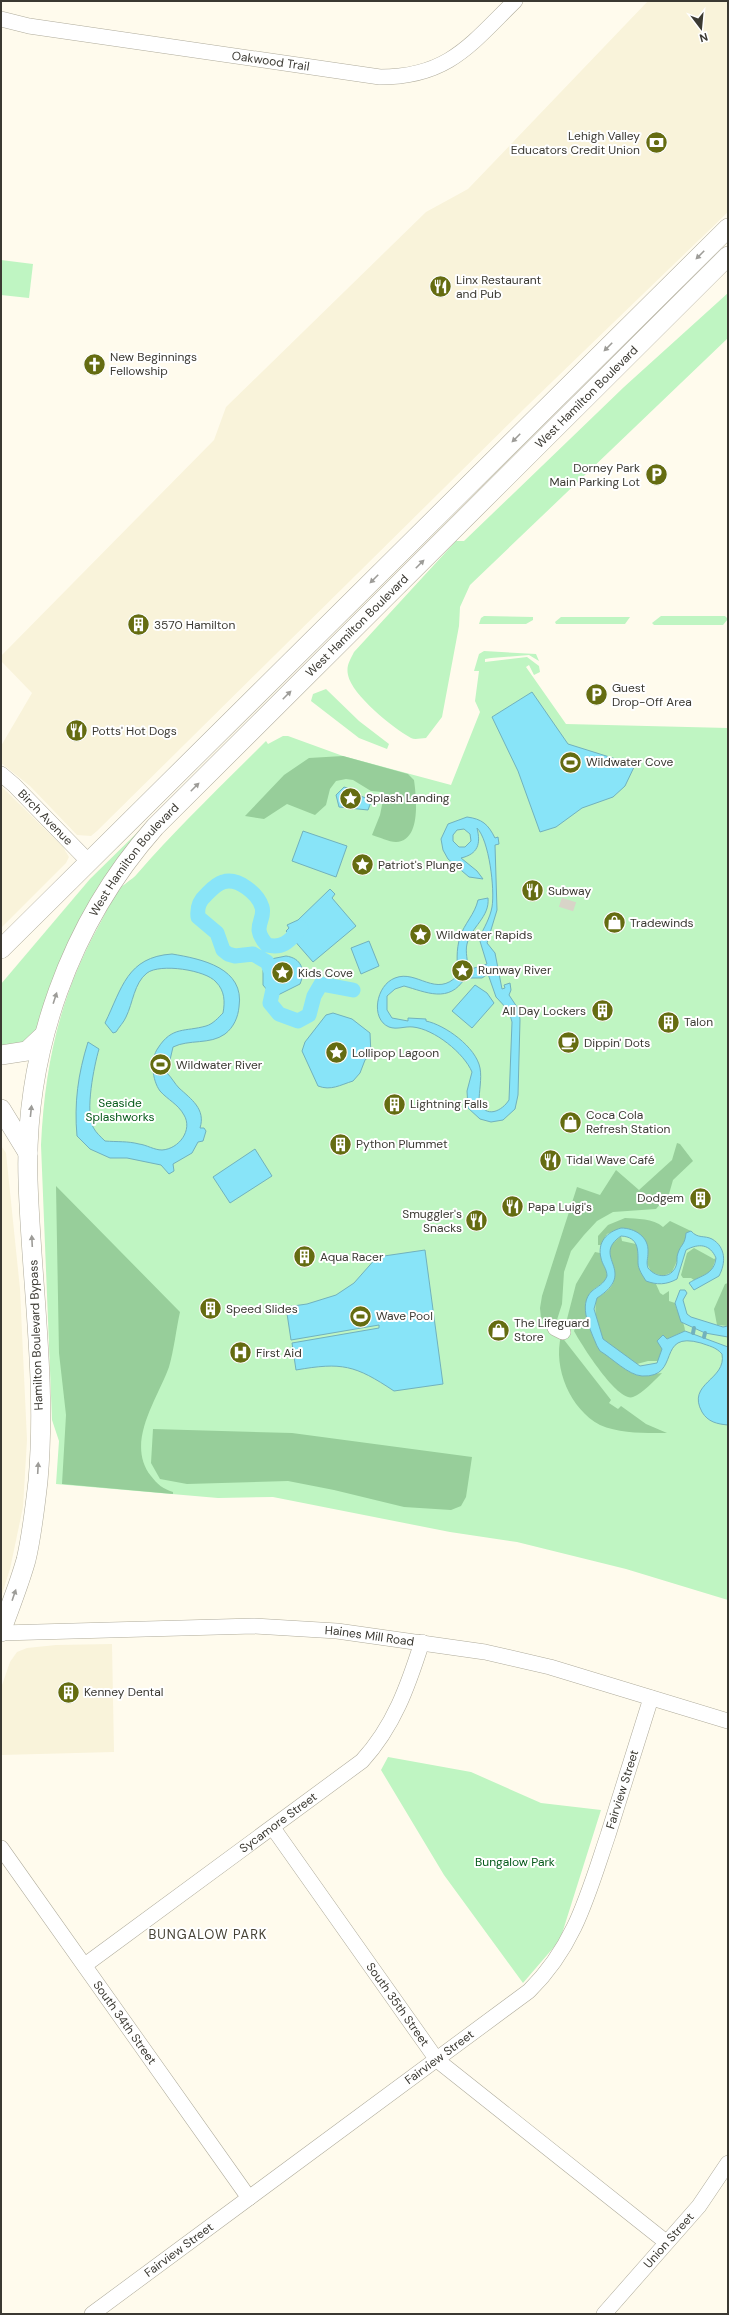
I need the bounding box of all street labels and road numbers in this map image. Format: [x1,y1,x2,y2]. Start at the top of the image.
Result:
street label: Oakwood Trail [231,48,311,75]
street label: West Hamilton Boulevard [532,342,642,452]
street label: West Hamilton Boulevard [302,571,412,680]
street label: Birch Avenue [14,786,76,849]
street label: West Hamilton Boulevard [86,800,182,919]
street label: Hamilton Boulevard Bypass [25,1259,47,1411]
street label: Haines Mill Road [324,1622,415,1650]
street label: Fairview Street [602,1748,642,1831]
street label: Sycamore Street [236,1789,321,1857]
street label: South 35th Street [363,1959,433,2050]
street label: South 34th Street [90,1978,160,2068]
street label: Fairview Street [402,2026,477,2088]
street label: Union Street [640,2209,698,2272]
street label: Fairview Street [141,2219,217,2281]

